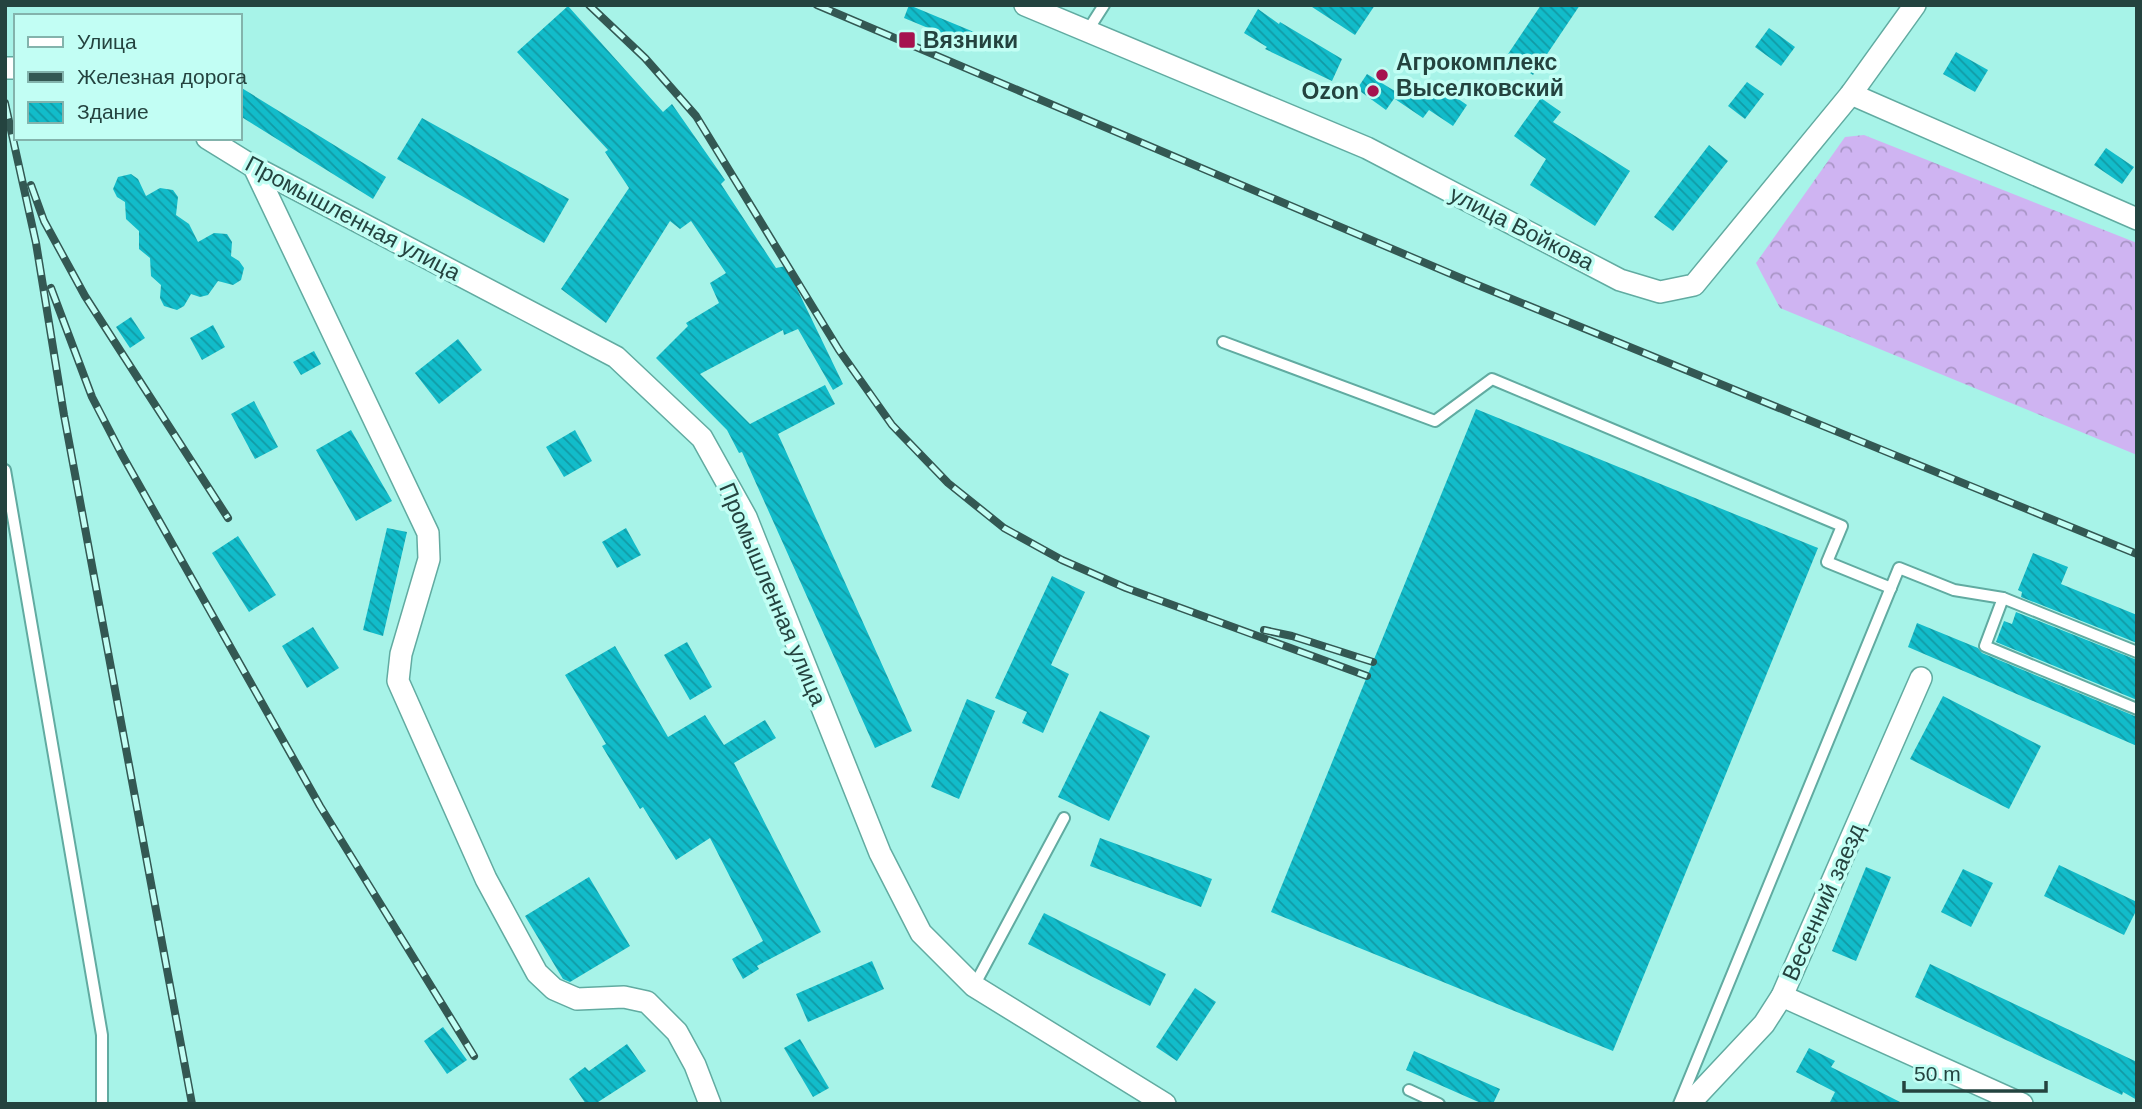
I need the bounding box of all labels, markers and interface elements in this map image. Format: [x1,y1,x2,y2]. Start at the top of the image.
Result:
legend [14,14,242,140]
place label: Вязники [923,27,1018,53]
text: Улица [77,30,137,53]
marker: Вязники [897,30,917,50]
place label: Агрокомплекс Выселковский [1396,49,1564,101]
text: Железная дорога [77,65,247,88]
marker: Агрокомплекс Выселковский [1374,67,1390,83]
place label: Ozon [1302,78,1359,104]
marker: Ozon [1365,83,1381,99]
text: Здание [77,100,149,123]
street label: Промышленная улица [241,150,465,286]
street label: улица Войкова [1445,180,1599,276]
street label: Промышленная улица [714,479,832,709]
street label: Весенний заезд [1777,819,1869,984]
scale bar [1904,1050,2046,1094]
text: 50 m [1914,1062,1961,1085]

